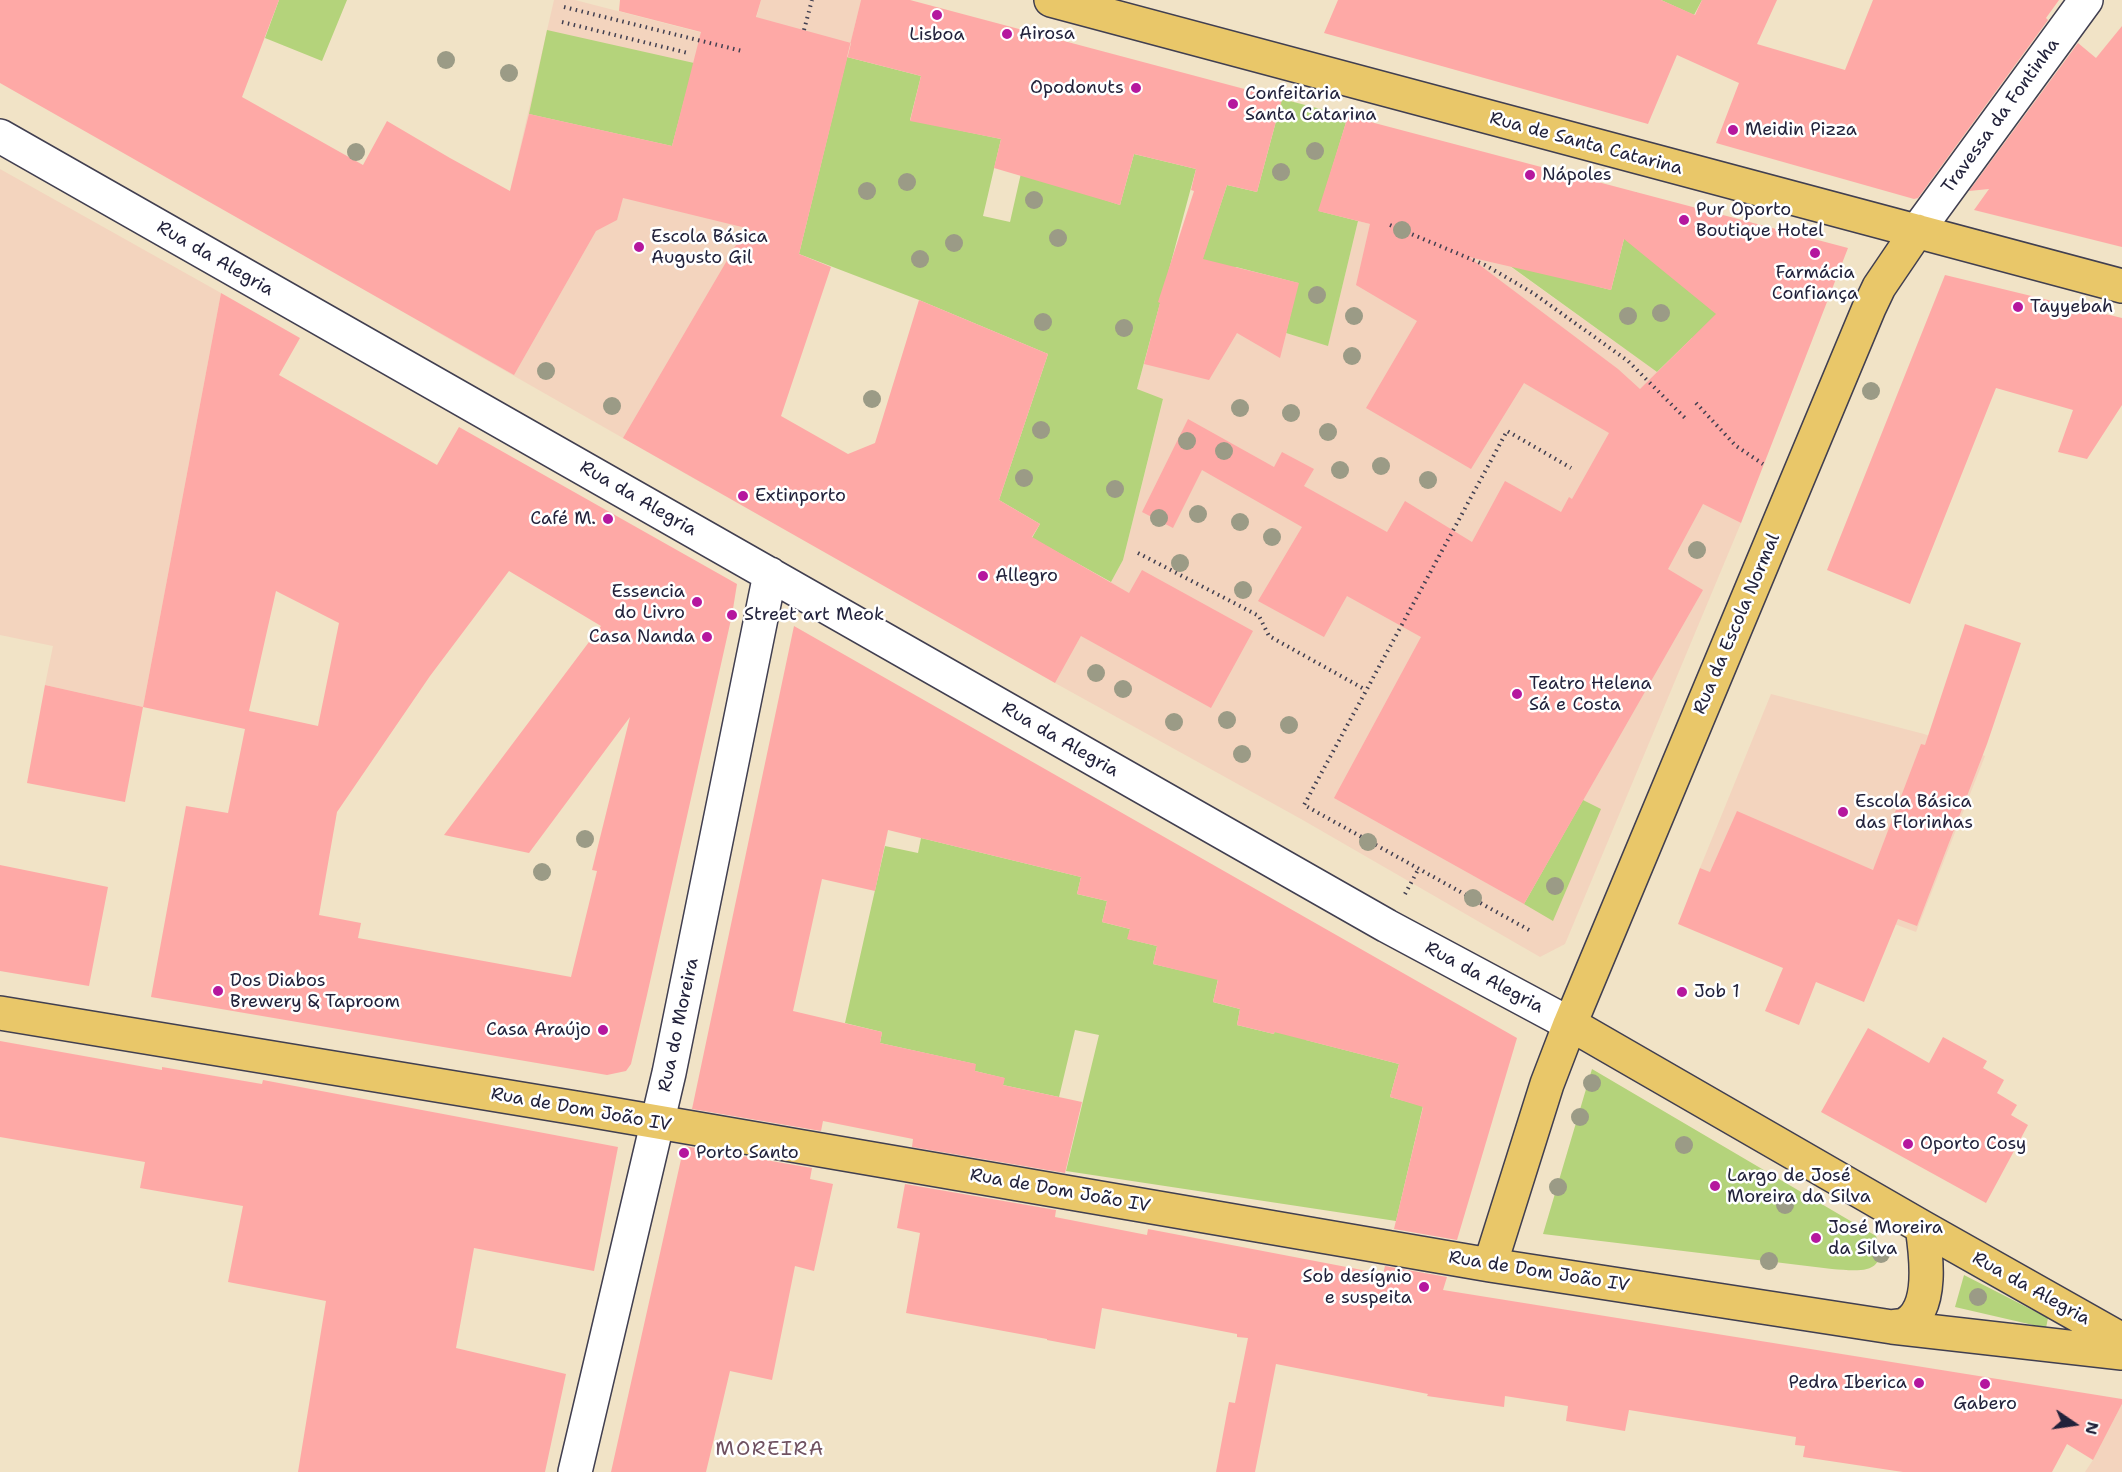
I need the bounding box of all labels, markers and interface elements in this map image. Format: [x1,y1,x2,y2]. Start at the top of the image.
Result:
marker: Lisboa [930,8,944,22]
place label: Airosa [1019,23,1075,45]
place label: Lisboa [909,24,965,46]
marker: Airosa [1000,27,1014,41]
street label: Travessa da Fontinha [1937,34,2065,198]
place label: Opodonuts [1030,77,1124,99]
marker: Opodonuts [1129,81,1143,95]
place label: Confeitaria Santa Catarina [1245,83,1377,125]
marker: Confeitaria Santa Catarina [1226,97,1240,111]
street label: Rua de Santa Catarina [1487,108,1685,180]
place label: Meidin Pizza [1745,119,1857,141]
marker: Meidin Pizza [1726,123,1740,137]
place label: Nápoles [1542,164,1612,186]
marker: Nápoles [1523,168,1537,182]
place label: Pur Oporto Boutique Hotel [1696,199,1824,242]
marker: Pur Oporto Boutique Hotel [1677,213,1691,227]
street label: Rua da Alegria [153,217,277,301]
place label: Escola Básica Augusto Gil [651,226,768,268]
marker: Escola Básica Augusto Gil [632,240,646,254]
marker: Farmácia Confiança [1808,246,1822,260]
place label: Farmácia Confiança [1772,262,1858,304]
place label: Tayyebah [2030,296,2113,318]
marker: Tayyebah [2011,300,2025,314]
street label: Rua da Alegria [576,457,700,541]
place label: Extinporto [755,485,846,507]
marker: Extinporto [736,489,750,503]
place label: Café M. [530,508,596,530]
marker: Café M. [601,512,615,526]
street label: Rua da Escola Normal [1689,530,1785,718]
place label: Allegro [995,565,1058,587]
marker: Allegro [976,569,990,583]
place label: Essencia do Livro [611,581,685,624]
marker: Essencia do Livro [690,595,704,609]
place label: Street art Meok [744,604,884,626]
marker: Street art Meok [725,608,739,622]
place label: Casa Nanda [589,626,695,648]
marker: Casa Nanda [700,630,714,644]
place label: Teatro Helena Sá e Costa [1529,673,1652,716]
marker: Teatro Helena Sá e Costa [1510,687,1524,701]
street label: Rua da Alegria [998,698,1122,782]
place label: Escola Básica das Florinhas [1855,791,1973,834]
marker: Escola Básica das Florinhas [1836,805,1850,819]
street label: Rua da Alegria [1421,938,1547,1018]
street label: Rua do Moreira [654,956,704,1094]
place label: Dos Diabos Brewery & Taproom [230,970,400,1012]
place label: Job 1 [1694,981,1740,1003]
marker: Dos Diabos Brewery & Taproom [211,984,225,998]
marker: Job 1 [1675,985,1689,999]
place label: Casa Araújo [486,1019,591,1041]
marker: Casa Araújo [596,1023,610,1037]
street label: Rua de Dom João IV [489,1083,673,1137]
place label: Oporto Cosy [1920,1133,2026,1155]
marker: Oporto Cosy [1901,1137,1915,1151]
place label: Porto Santo [696,1142,799,1164]
marker: Porto Santo [677,1146,691,1160]
street label: Rua de Dom João IV [968,1164,1152,1218]
place label: Largo de José Moreira da Silva [1727,1165,1871,1208]
marker: Largo de José Moreira da Silva [1708,1179,1722,1193]
place label: José Moreira da Silva [1828,1217,1943,1260]
marker: José Moreira da Silva [1809,1231,1823,1245]
street label: Rua de Dom João IV [1447,1247,1631,1297]
street label: Rua da Alegria [1968,1248,2094,1330]
place label: Sob desígnio e suspeita [1303,1266,1412,1308]
marker: Sob desígnio e suspeita [1417,1280,1431,1294]
place label: Pedra Iberica [1788,1372,1907,1394]
marker: Pedra Iberica [1912,1376,1926,1390]
marker: Gabero [1978,1377,1992,1391]
place label: Gabero [1953,1393,2017,1415]
north arrow [2044,1394,2104,1454]
text: N [2080,1420,2104,1437]
district label: MOREIRA [715,1438,825,1462]

